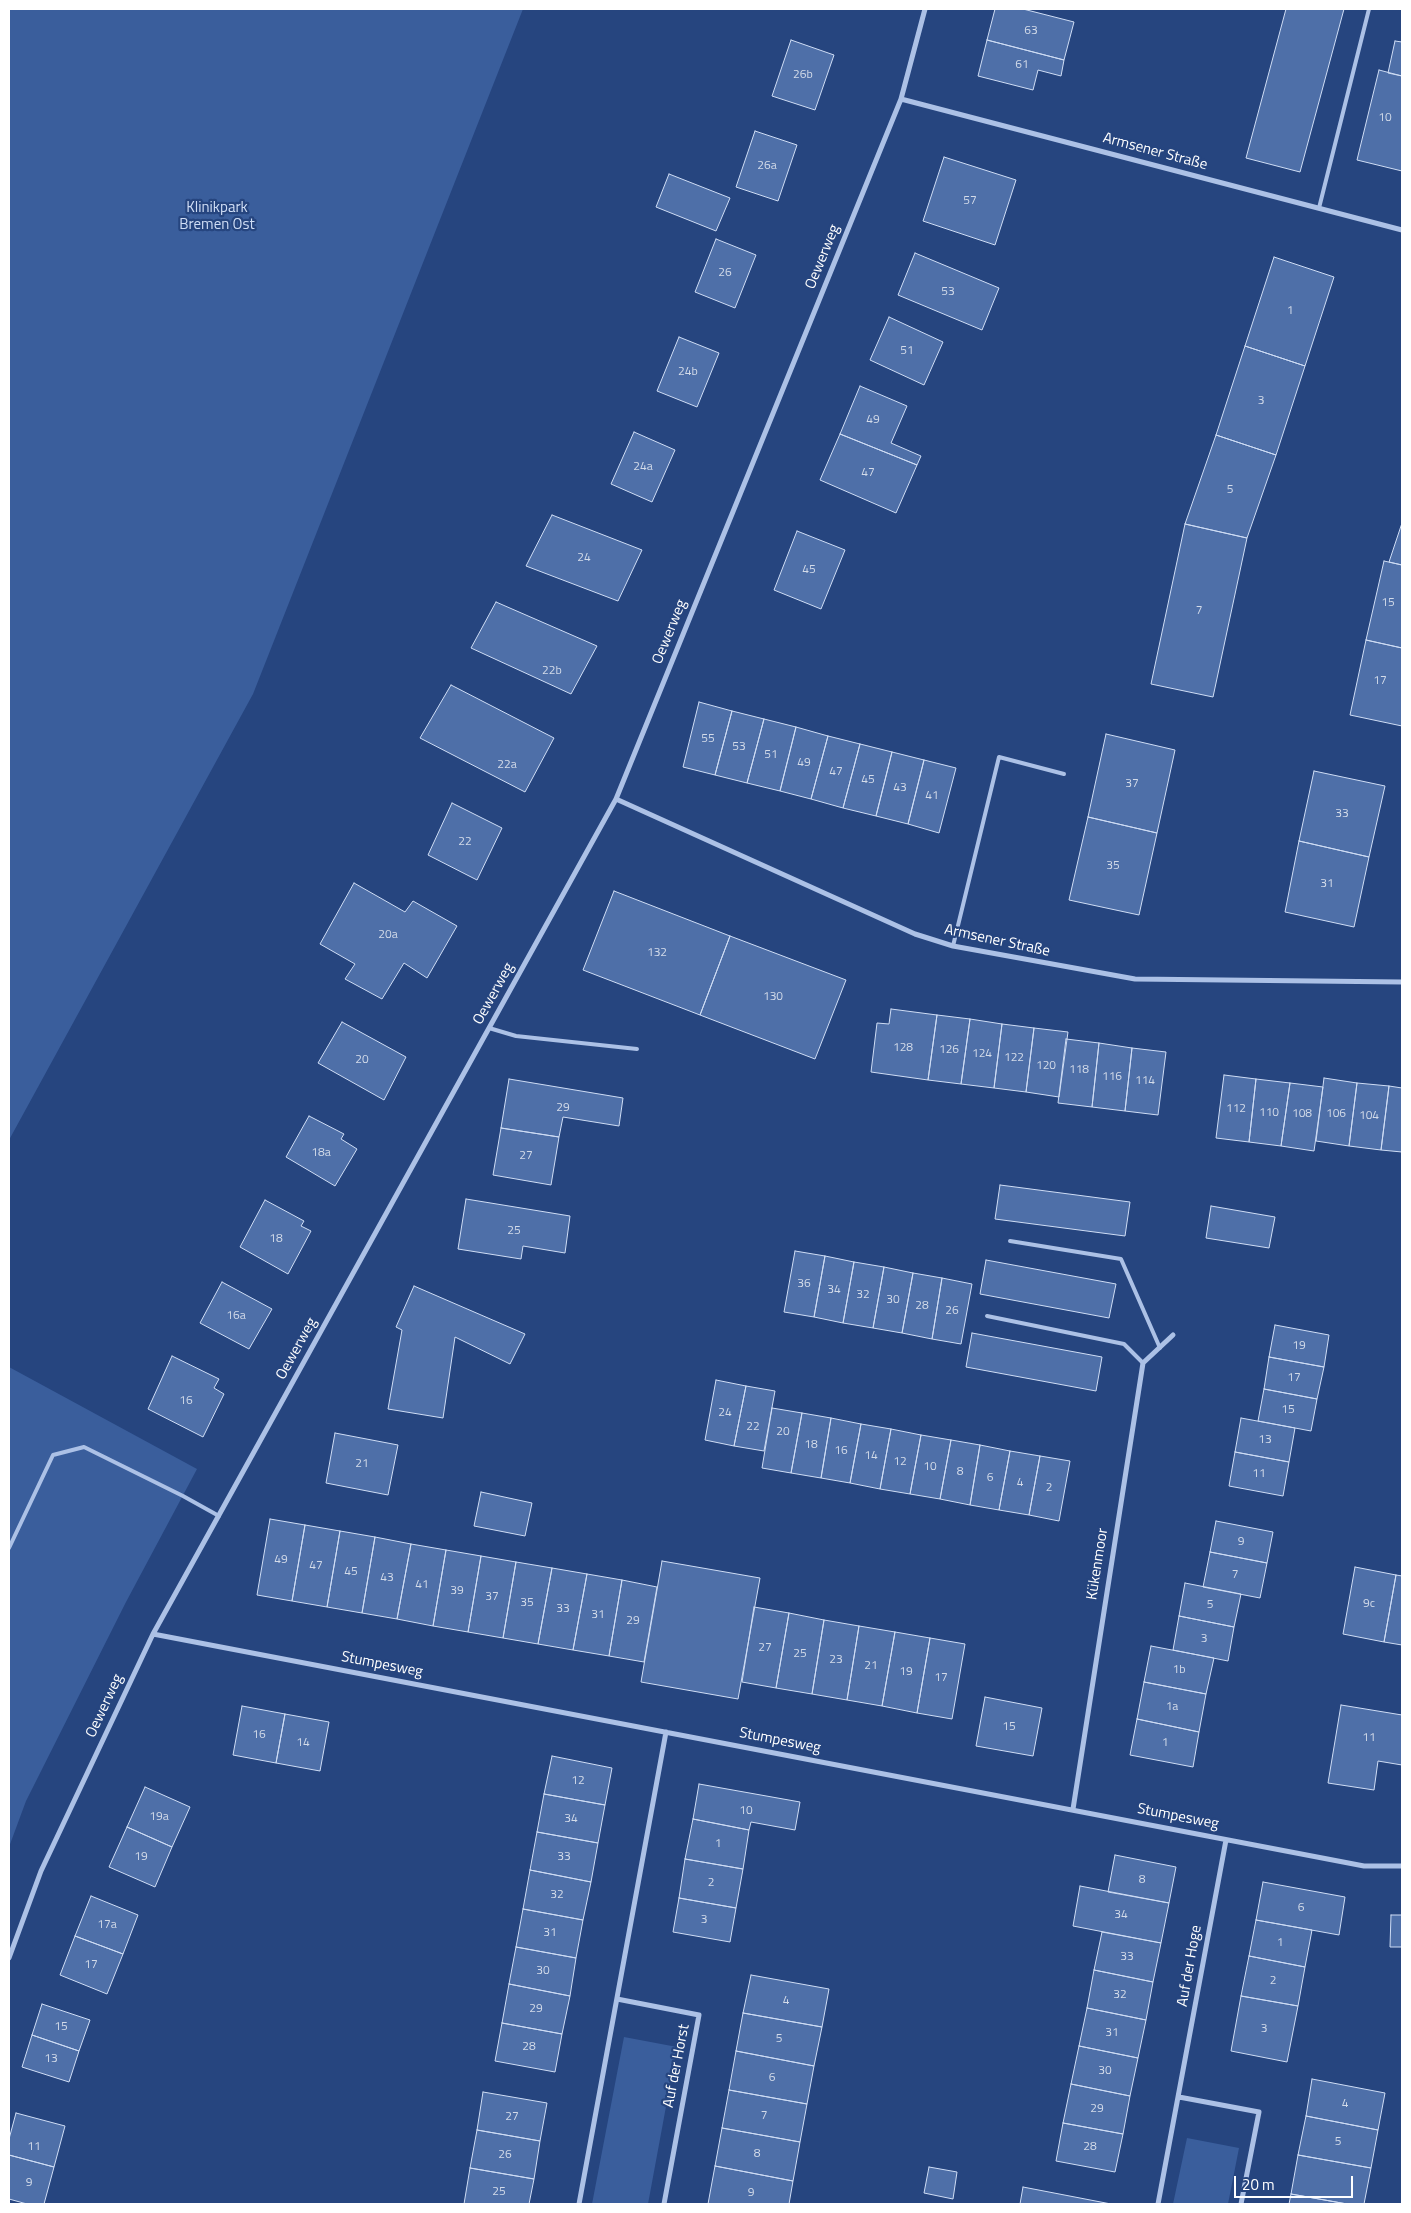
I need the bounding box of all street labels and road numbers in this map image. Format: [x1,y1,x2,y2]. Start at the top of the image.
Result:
street label: Armsener Straße [1101,129,1209,175]
street label: Oewerweg [802,222,844,292]
street label: Oewerweg [649,597,691,667]
street label: Armsener Straße [943,921,1051,961]
street label: Oewerweg [470,960,518,1028]
street label: Oewerweg [273,1315,321,1383]
street label: Kükenmoor [1083,1527,1113,1601]
street label: Stumpesweg [340,1648,424,1682]
street label: Oewerweg [82,1671,128,1741]
street label: Stumpesweg [738,1724,822,1758]
street label: Stumpesweg [1136,1800,1220,1834]
street label: Auf der Hoge [1174,1924,1206,2008]
street label: Auf der Horst [660,2023,694,2109]

